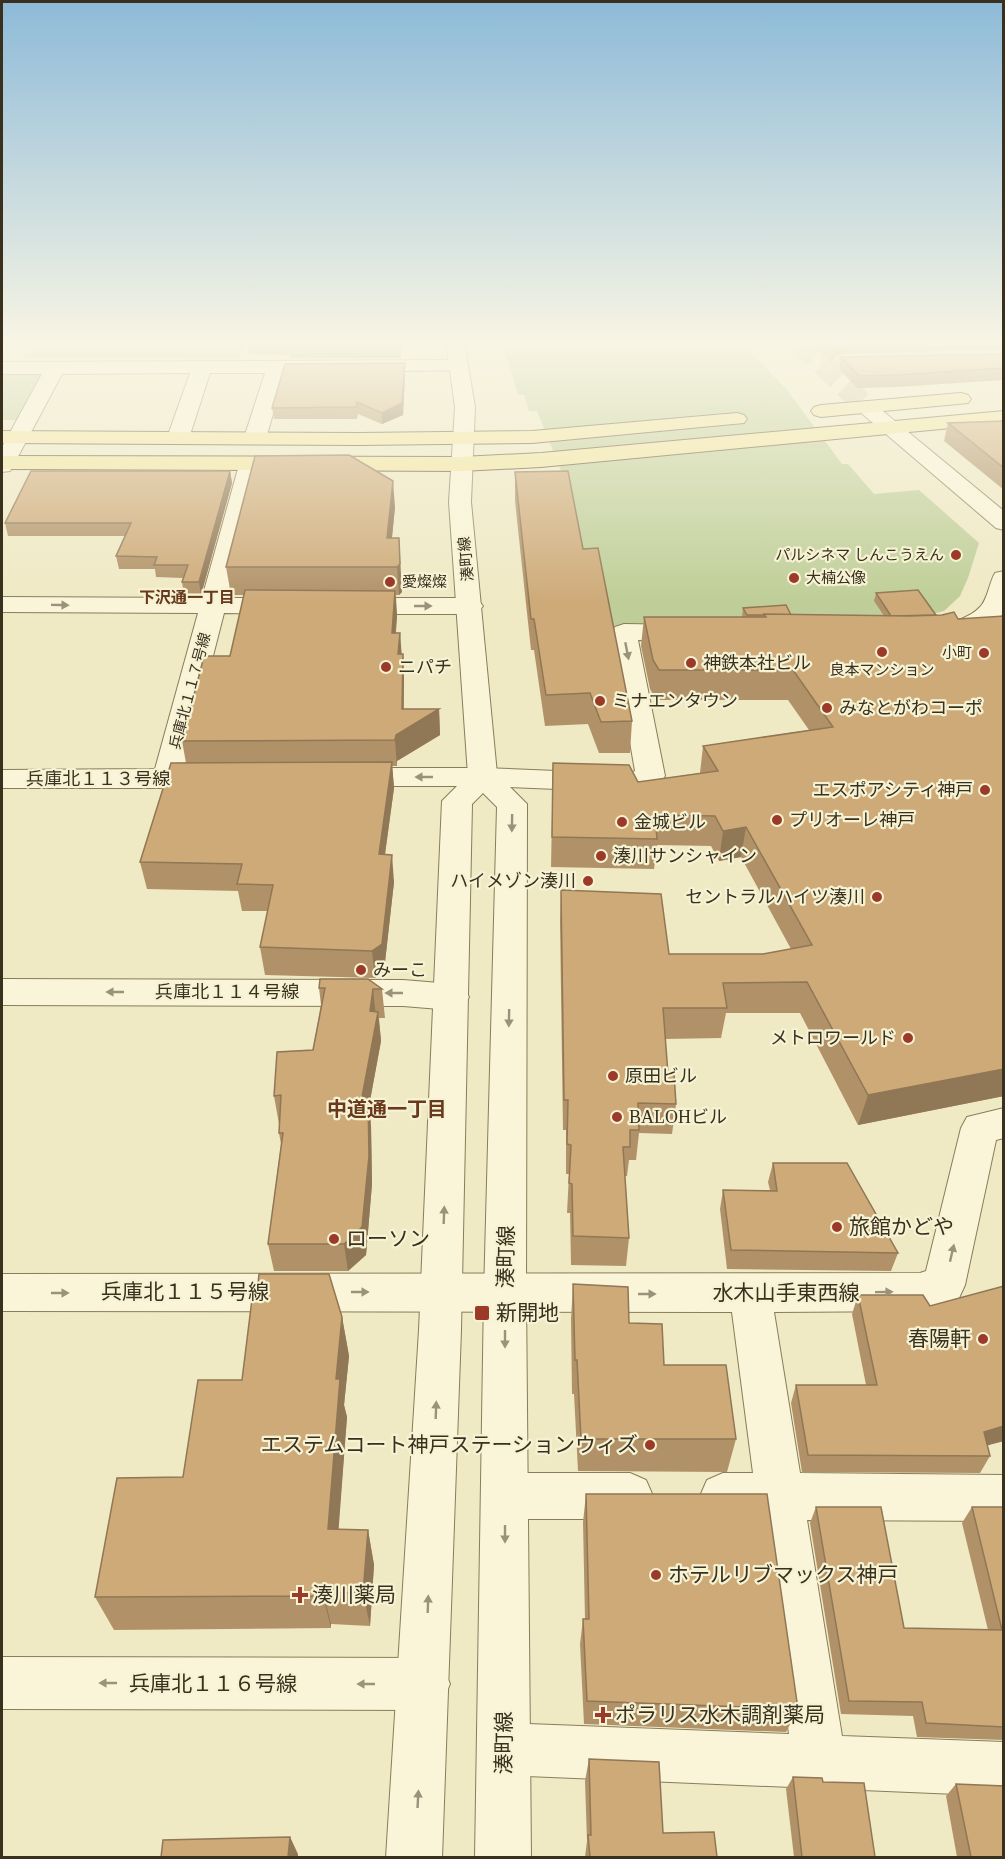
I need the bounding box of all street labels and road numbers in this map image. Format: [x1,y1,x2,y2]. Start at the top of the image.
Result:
street label: 湊町線 [456,536,476,582]
street label: 兵庫北１１７号線 [166,631,213,751]
street label: 兵庫北１１３号線 [26,769,170,789]
street label: 兵庫北１１４号線 [155,982,299,1002]
street label: 湊町線 [493,1225,519,1289]
street label: 兵庫北１１５号線 [101,1280,269,1304]
street label: 水木山手東西線 [713,1281,860,1305]
street label: 兵庫北１１６号線 [129,1672,297,1696]
street label: 湊町線 [492,1712,516,1775]

